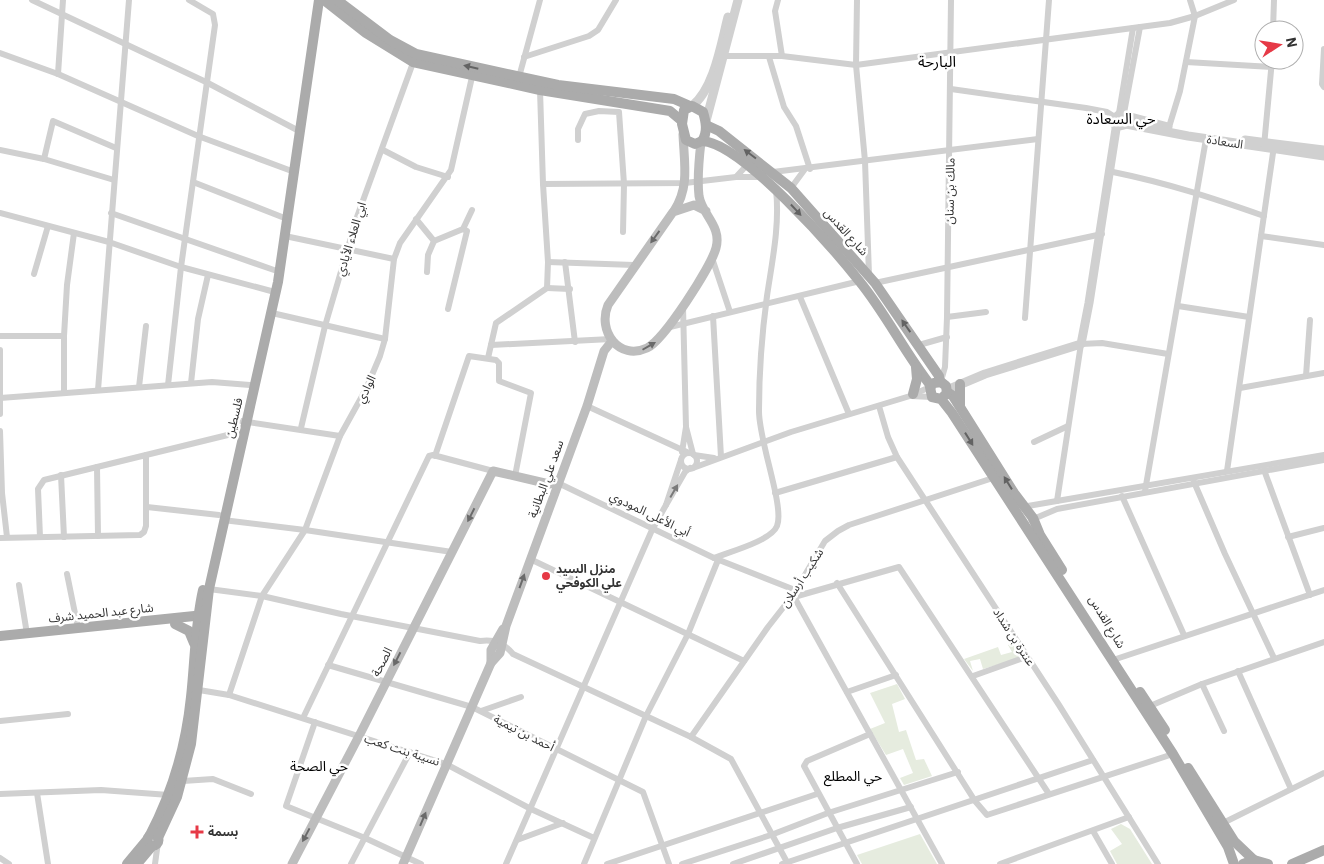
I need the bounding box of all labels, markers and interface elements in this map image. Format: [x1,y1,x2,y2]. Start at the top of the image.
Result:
north arrow [1254,20,1304,70]
text: N [1282,35,1302,49]
district label: البارحة [918,52,956,71]
one-way arrow [463,63,478,71]
district label: حي السعادة [1086,109,1156,130]
street label: السعادة [1206,131,1244,152]
one-way arrow [744,149,757,160]
street label: مالك بن سنان [941,157,958,225]
street label: ابي العلاء الأيادي [332,200,372,279]
one-way arrow [790,204,802,216]
street label: شارع القدس [820,205,872,260]
one-way arrow [650,230,660,244]
one-way arrow [900,320,911,333]
one-way arrow [642,341,655,350]
street label: الوادي [352,372,381,406]
street label: فلسطين [221,396,246,440]
one-way arrow [964,432,973,445]
street label: سعد علي البطانية [524,438,569,521]
one-way arrow [1003,477,1012,490]
one-way arrow [670,484,679,497]
street label: أبي الأعلى المودوي [606,488,693,542]
one-way arrow [467,507,475,522]
street label: شكيب أرسلان [777,545,827,610]
place label: منزل السيد علي الكوفحي [556,561,622,593]
marker: منزل السيد علي الكوفحي [540,570,552,582]
one-way arrow [519,573,526,588]
street label: شارع القدس [1084,593,1129,652]
street label: شارع عبد الحميد شرف [48,600,154,627]
street label: عنترة بن شداد [990,605,1039,668]
street label: الصحة [368,645,395,679]
one-way arrow [393,652,401,667]
street label: أحمد بن تيمية [491,711,557,754]
street label: نسيبة بنت كعب [363,730,442,769]
district label: حي الصحة [290,757,348,777]
district label: حي المطلع [824,767,882,787]
one-way arrow [419,812,427,826]
place label: بسمة [208,824,238,839]
marker: بسمة [190,825,204,839]
one-way arrow [302,828,310,842]

